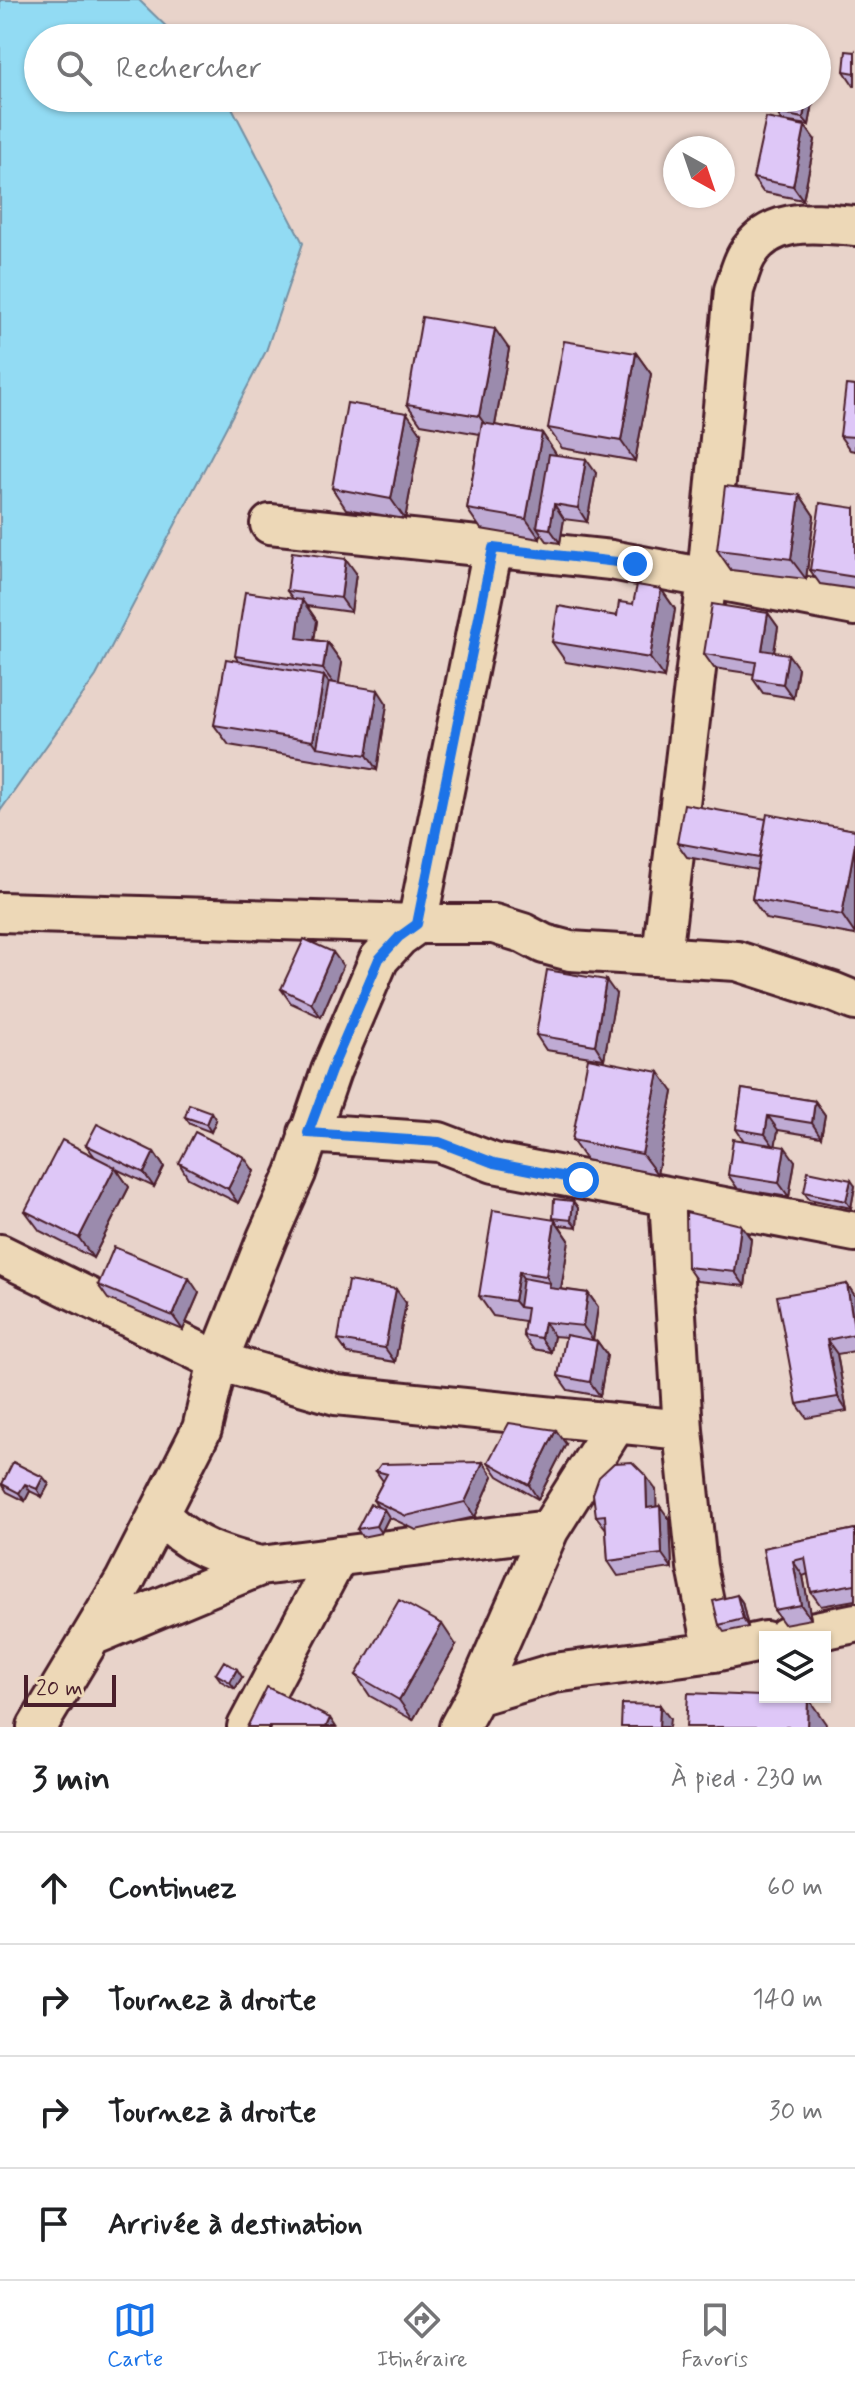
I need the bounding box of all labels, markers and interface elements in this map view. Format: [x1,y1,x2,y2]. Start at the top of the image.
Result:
search box [24,24,831,112]
icon: search [52,46,96,90]
text: Rechercher [116,49,262,88]
north arrow [663,136,735,208]
route end [617,546,653,582]
route start [563,1162,599,1198]
map controls [759,1631,831,1703]
button: layers [759,1631,831,1703]
scale bar [24,1671,116,1707]
text: 20 m [36,1675,83,1703]
text: 3 min [32,1757,110,1802]
text: À pied · 230 m [671,1762,823,1796]
icon: ahead [32,1866,76,1910]
text: Continuez [108,1869,237,1908]
text: 60 m [767,1871,823,1905]
icon: right [32,1978,76,2022]
text: Tournez à droite [108,1981,317,2020]
text: 140 m [752,1983,823,2017]
icon: right [32,2090,76,2134]
text: Tournez à droite [108,2093,317,2132]
text: 30 m [769,2095,823,2129]
icon: arrive [32,2202,76,2246]
text: Arrivée à destination [108,2205,363,2244]
tab: Carte [107,2298,163,2374]
tab: Itinéraire [377,2298,467,2374]
tab: Favoris [681,2298,748,2374]

